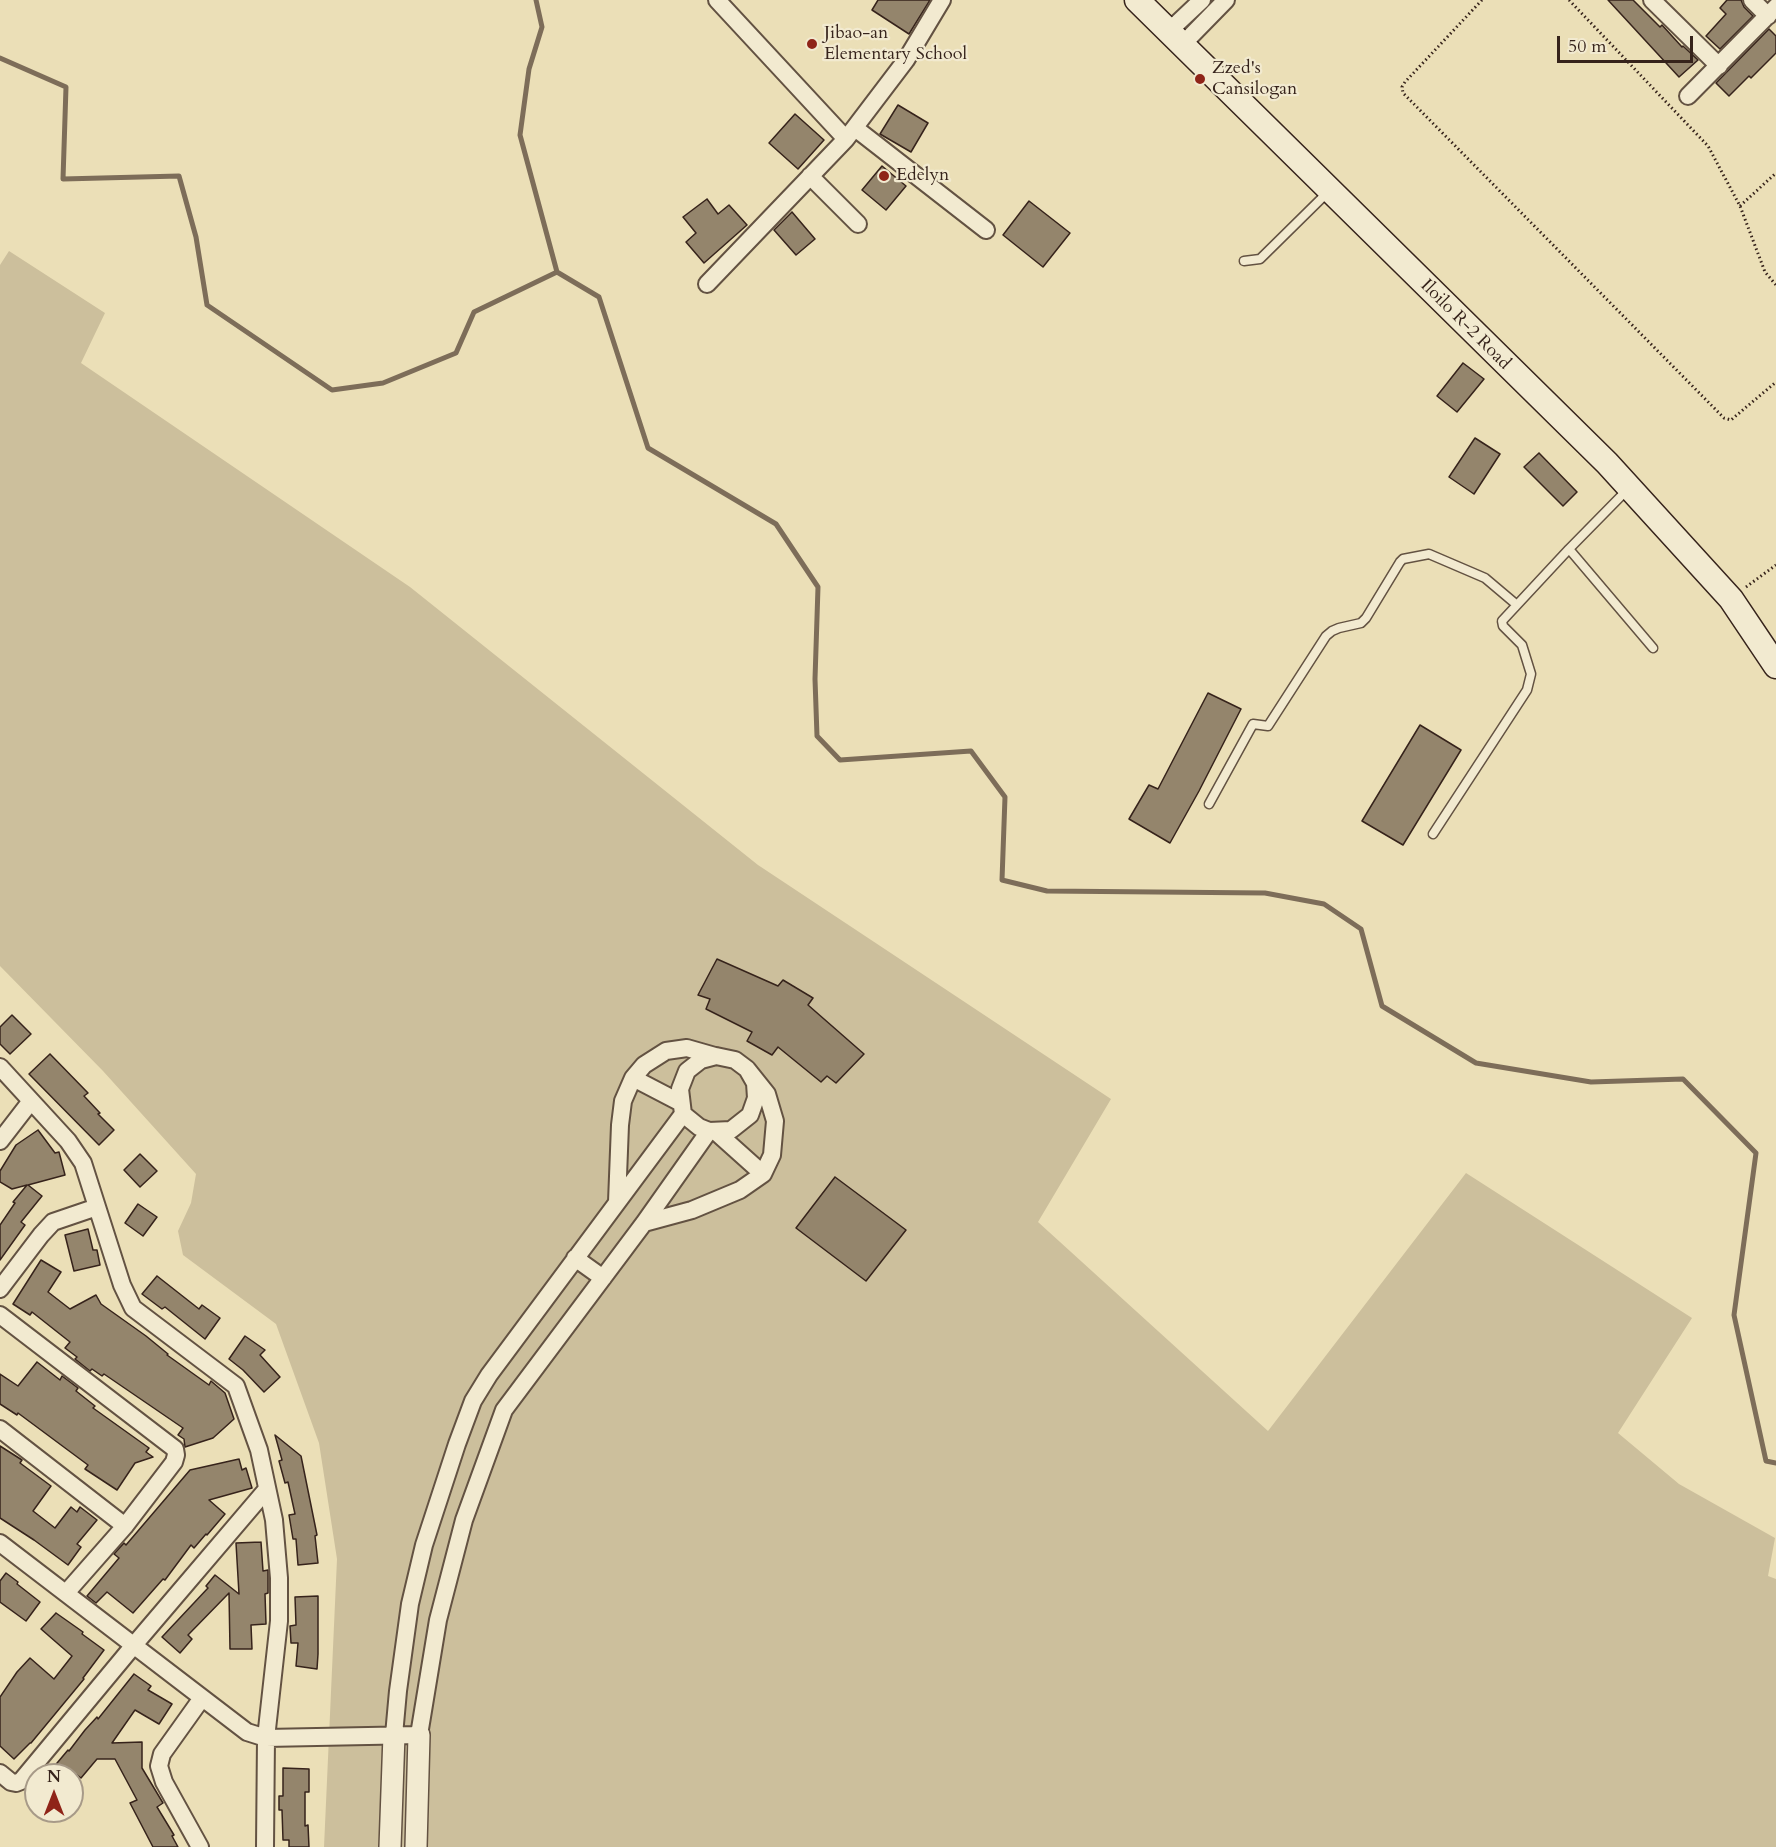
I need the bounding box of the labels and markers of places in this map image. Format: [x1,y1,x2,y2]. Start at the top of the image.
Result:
place label: Jibao-an Elementary School [824,23,967,66]
marker: Jibao-an Elementary School [805,37,819,51]
place label: Zzed's Cansilogan [1212,58,1297,100]
marker: Zzed's Cansilogan [1193,72,1207,86]
place label: Edelyn [896,165,949,187]
marker: Edelyn [877,169,891,183]

